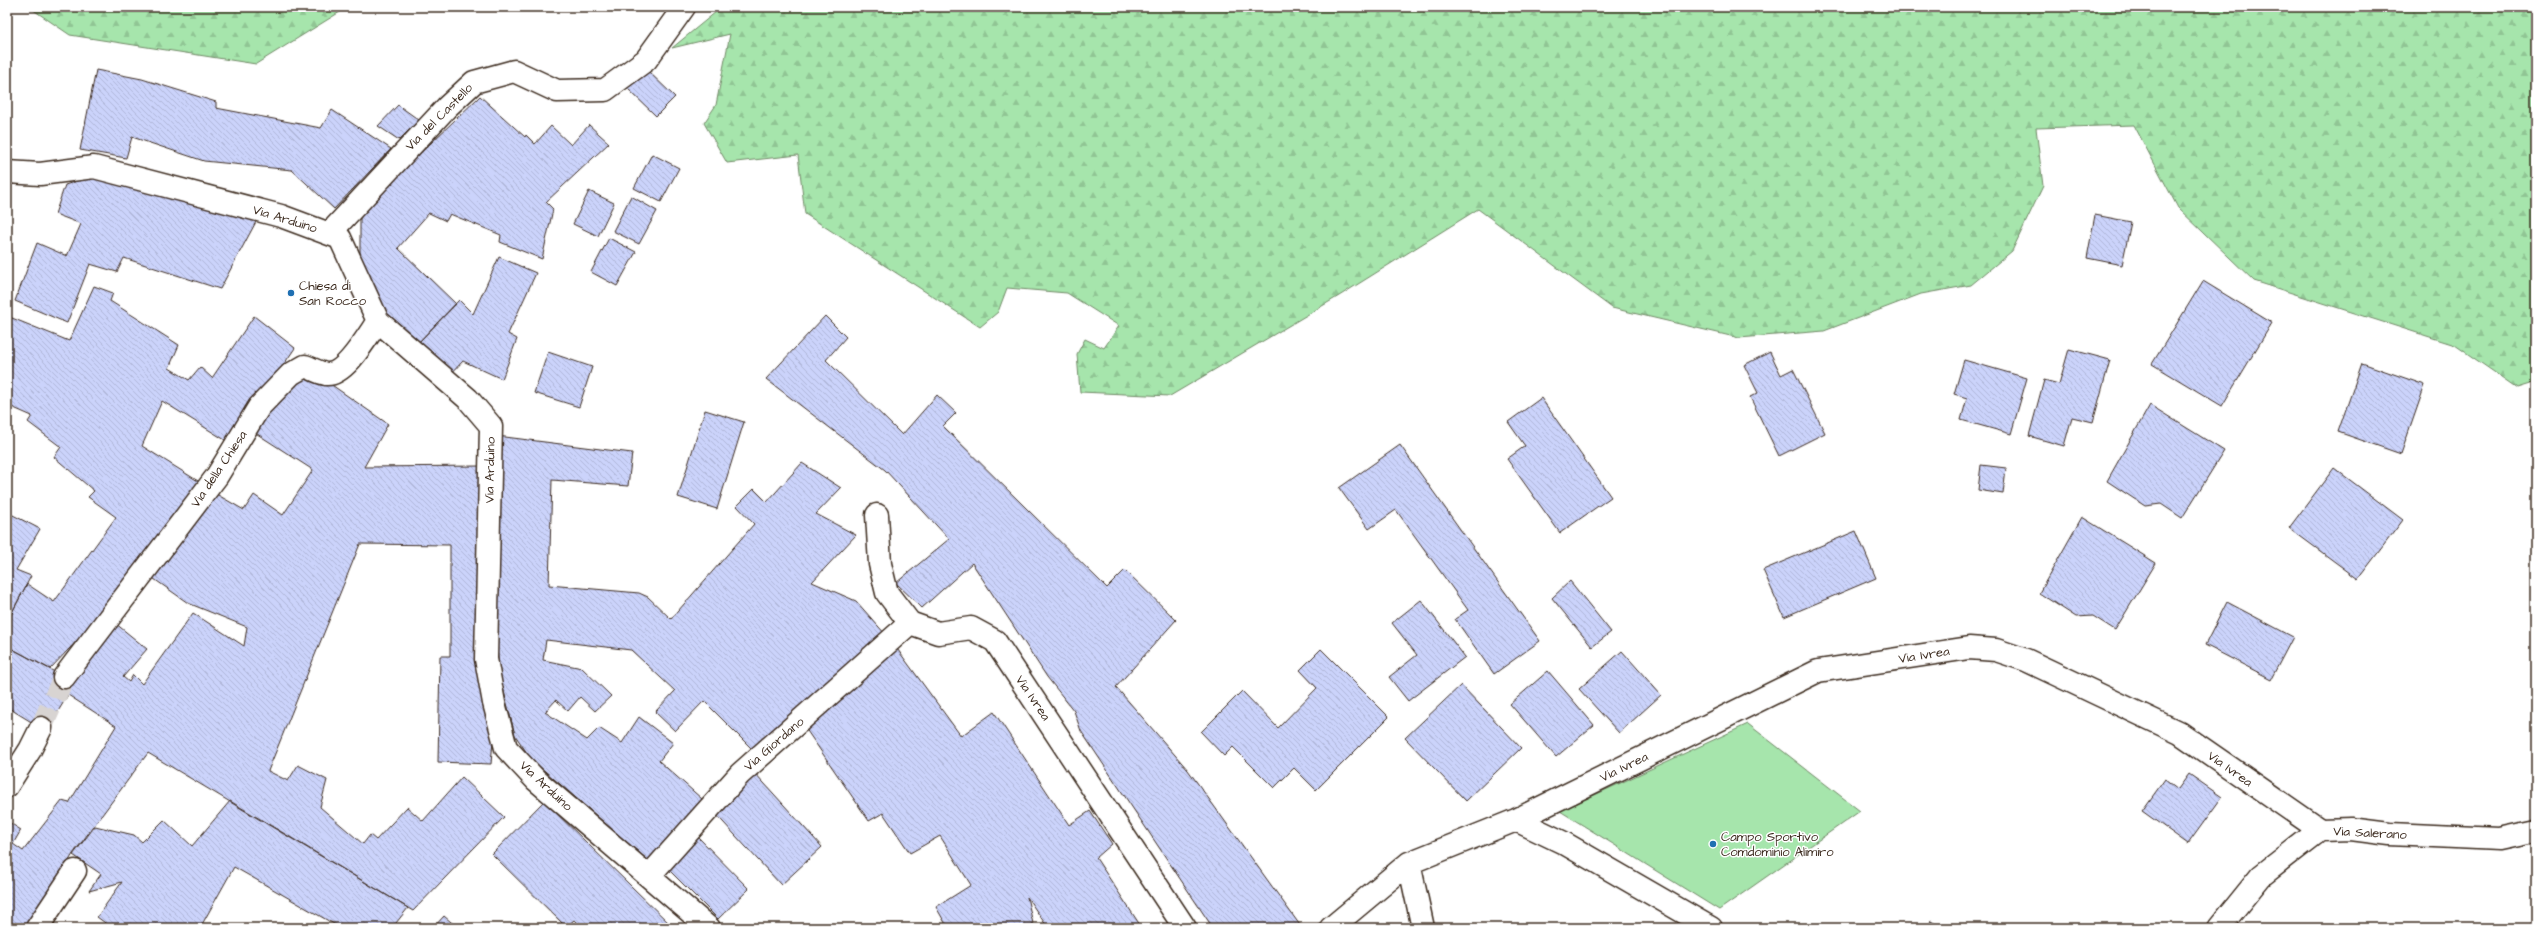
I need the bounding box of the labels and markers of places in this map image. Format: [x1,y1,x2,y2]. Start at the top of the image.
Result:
place label: Chiesa di San Rocco [299,277,367,310]
marker: Chiesa di San Rocco [286,288,296,298]
place label: Campo Sportivo Comdominio Alimiro [1721,828,1834,861]
marker: Campo Sportivo Comdominio Alimiro [1708,839,1718,849]

